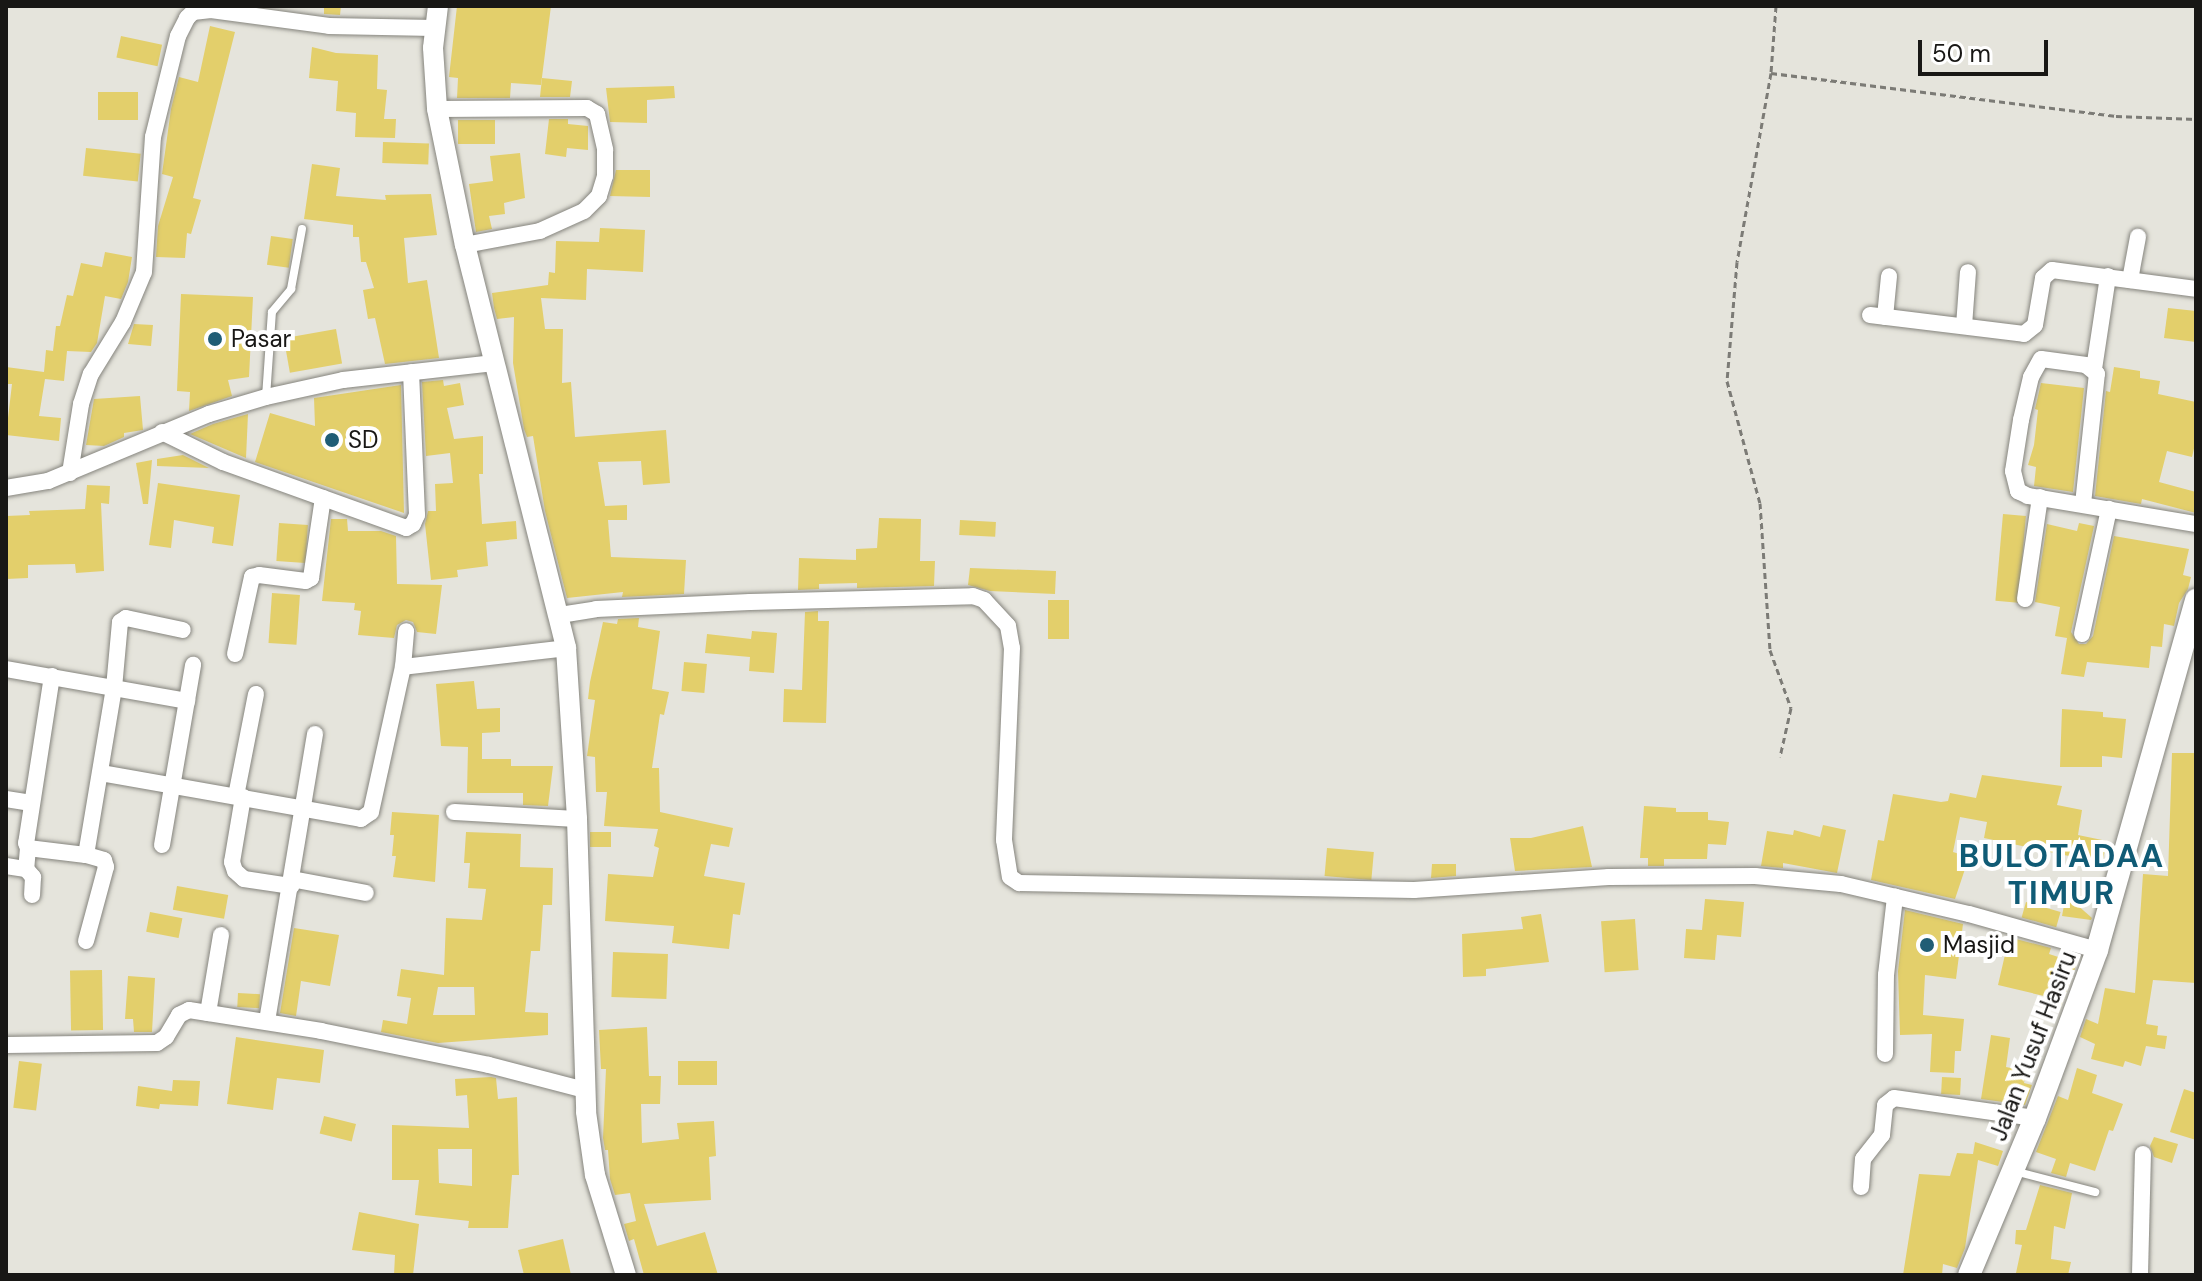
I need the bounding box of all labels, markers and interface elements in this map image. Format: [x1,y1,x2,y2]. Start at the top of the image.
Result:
scale bar [1922,24,2052,74]
text: 50 m [1932,38,1991,69]
place label: Pasar [231,325,291,353]
marker: Pasar [206,330,224,348]
place label: SD [348,426,378,454]
marker: SD [323,431,341,449]
district label: BULOTADAA TIMUR [1959,838,2165,913]
place label: Masjid [1943,931,2015,959]
marker: Masjid [1918,936,1936,954]
street label: Jalan Yusuf Hasiru [1984,947,2082,1145]

